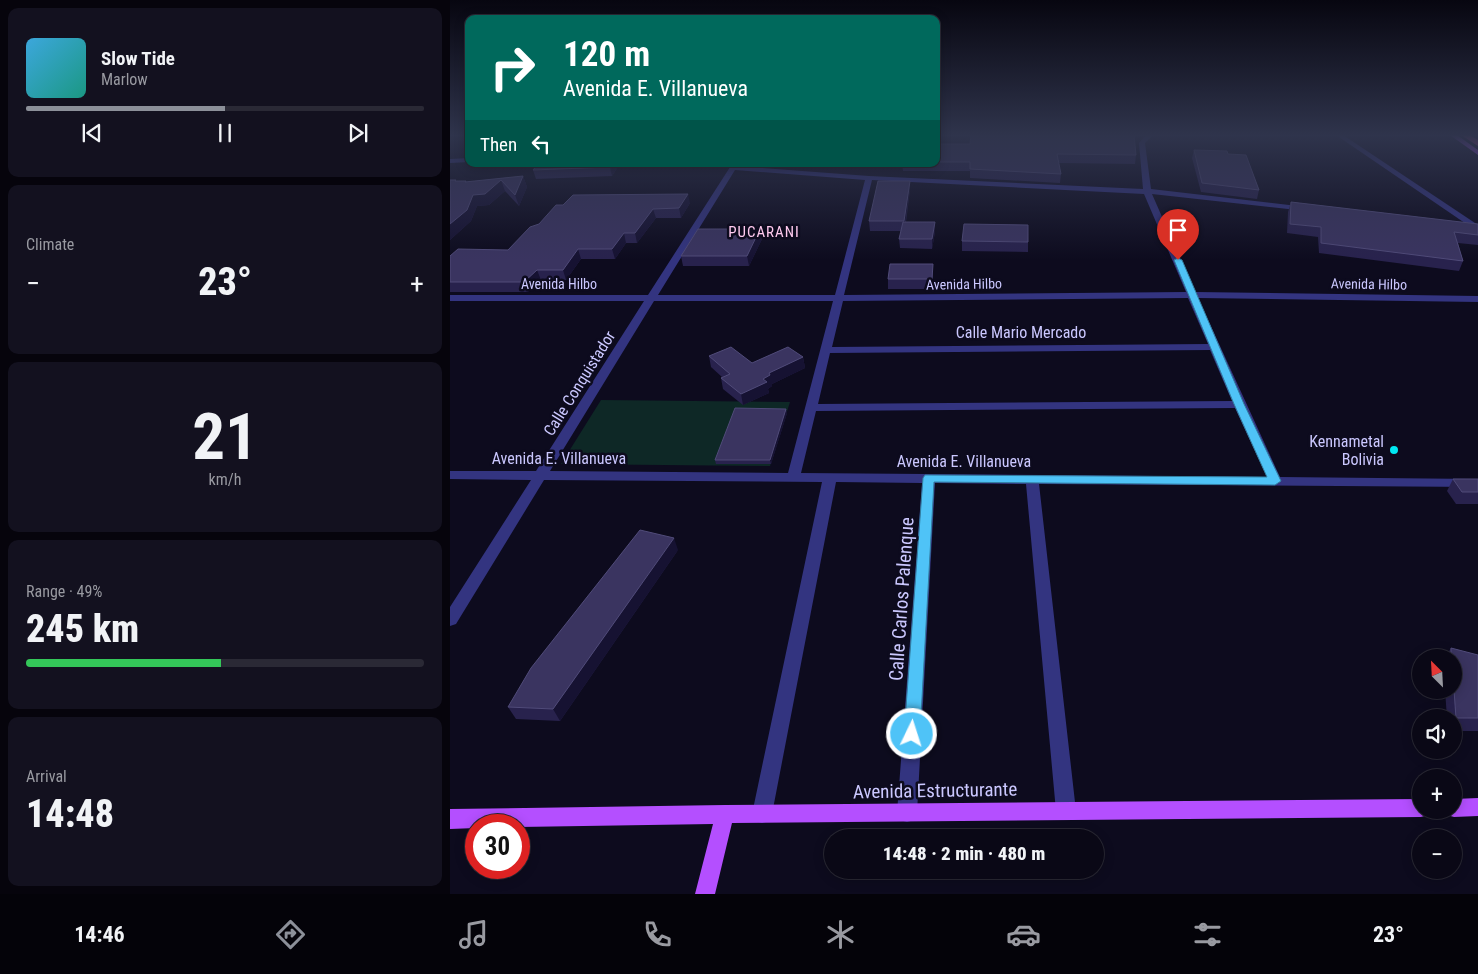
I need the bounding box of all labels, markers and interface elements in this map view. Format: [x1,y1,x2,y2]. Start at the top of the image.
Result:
text: 120 m [563,34,650,75]
icon: right [480,35,545,100]
text: Slow Tide [101,47,175,70]
text: Marlow [101,70,148,89]
text: Avenida E. Villanueva [563,76,748,101]
icon: previous [78,119,106,147]
icon: pause [211,119,239,147]
icon: next [344,119,372,147]
icon: left [527,130,555,158]
text: Then [480,133,517,156]
pin [1157,209,1199,260]
icon: arrive [1164,216,1192,244]
district label: PUCARANI [728,223,800,241]
text: Climate [26,235,74,254]
text: 23° [198,260,252,304]
text: − [26,267,40,300]
text: + [410,267,424,300]
street label: Avenida Hilbo [926,275,1002,293]
street label: Avenida Hilbo [1331,275,1407,293]
street label: Avenida Hilbo [521,276,597,292]
street label: Calle Mario Mercado [956,323,1086,342]
street label: Calle Conquistador [540,327,619,439]
text: 21 [192,399,258,475]
place label: Kennametal Bolivia [1309,432,1384,469]
marker: Kennametal Bolivia [1388,444,1400,456]
street label: Avenida E. Villanueva [492,449,626,468]
street label: Avenida E. Villanueva [897,452,1031,471]
text: km/h [209,470,241,489]
street label: Calle Carlos Palenque [884,516,919,682]
text: Range · 49% [26,582,102,601]
text: 245 km [26,607,139,651]
north arrow [1412,649,1462,699]
map controls [1412,649,1462,879]
position arrow [885,707,937,759]
button: sound [1412,709,1462,759]
text: Arrival [26,767,67,786]
button: + [1412,769,1462,819]
street label: Avenida Estructurante [853,778,1017,803]
text: 14:48 [26,792,114,836]
speed limit sign: 30 [465,814,530,879]
button: − [1412,829,1462,879]
text: 14:48 · 2 min · 480 m [883,842,1045,865]
icon: directions [273,917,308,952]
icon: music [456,917,491,952]
icon: phone [640,917,675,952]
icon: climate [823,917,858,952]
icon: car [1006,917,1041,952]
icon: filters [1190,917,1225,952]
text: 14:46 [74,922,125,947]
text: 23° [1373,922,1404,947]

